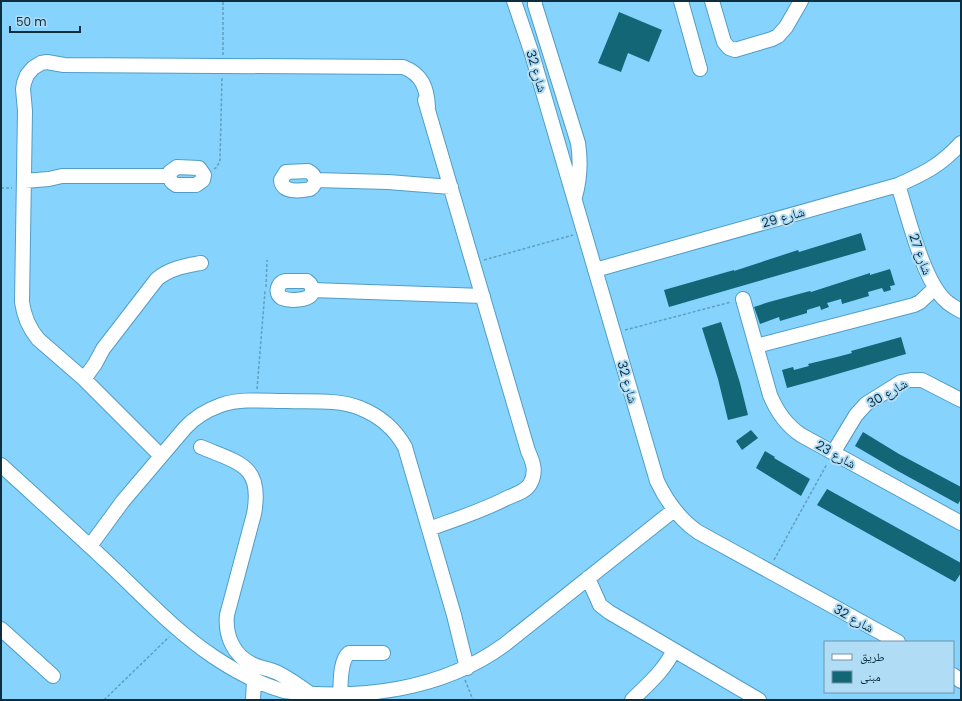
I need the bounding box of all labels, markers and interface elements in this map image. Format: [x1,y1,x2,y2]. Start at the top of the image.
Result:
scale bar [10,8,80,34]
text: 50 m [16,13,47,30]
street label: شارع 32 [521,48,552,95]
street label: شارع 29 [759,202,807,233]
street label: شارع 27 [904,231,937,278]
street label: شارع 32 [612,359,643,406]
street label: شارع 30 [863,374,911,413]
street label: شارع 23 [812,436,859,473]
street label: شارع 32 [830,600,877,637]
legend [824,641,954,693]
text: طريق [860,648,885,665]
text: مبنى [860,668,881,685]

